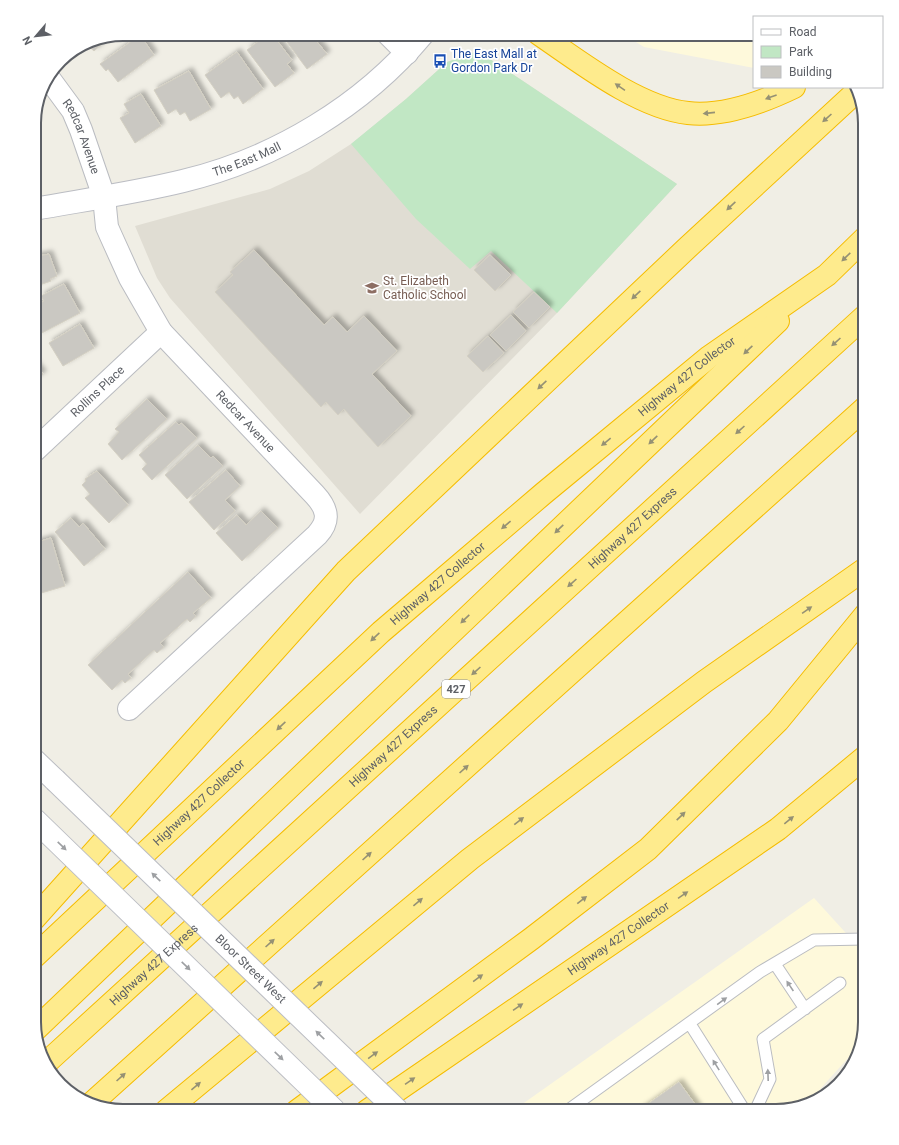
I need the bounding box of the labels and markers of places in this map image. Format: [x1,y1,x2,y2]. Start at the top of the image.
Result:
place label: The East Mall at Gordon Park Dr [451,47,537,75]
bus stop icon: The East Mall at Gordon Park Dr [432,53,448,69]
place label: St. Elizabeth Catholic School [383,274,466,302]
school or university icon: St. Elizabeth Catholic School [364,280,380,296]

